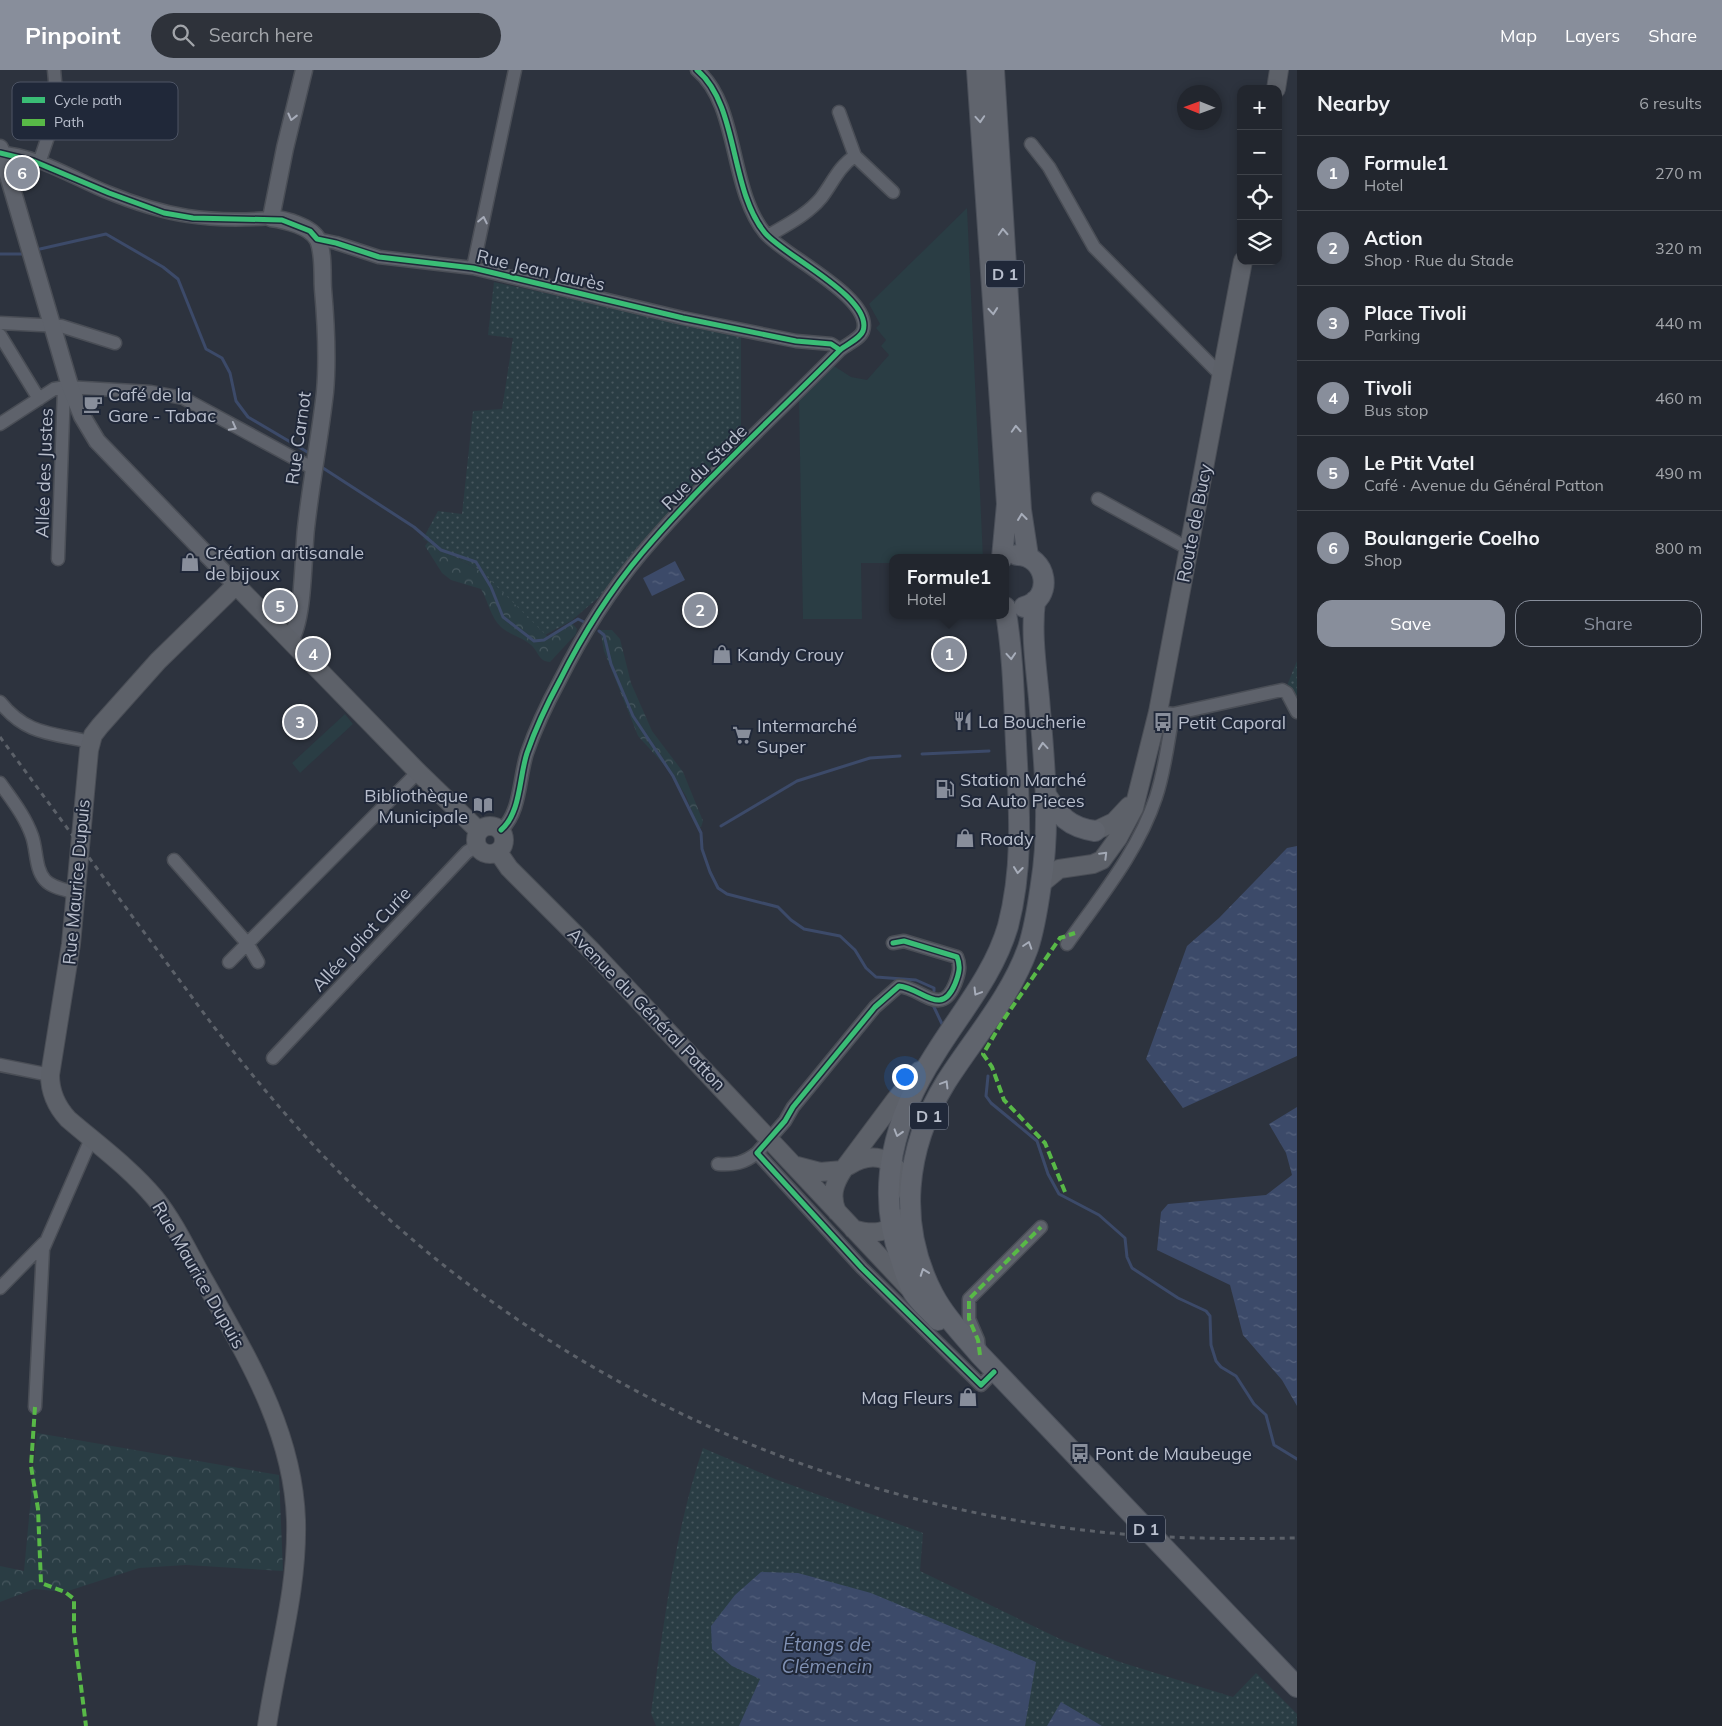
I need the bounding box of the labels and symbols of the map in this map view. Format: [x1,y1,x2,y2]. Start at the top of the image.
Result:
legend [12,82,178,140]
north arrow [1177,85,1222,130]
text: Cycle path [54,91,122,109]
text: Path [54,113,84,131]
one-way arrow [287,113,298,122]
one-way arrow [974,115,985,123]
pin: 6 [6,154,38,192]
one-way arrow [478,216,488,225]
one-way arrow [997,228,1008,236]
street label: Rue Jean Jaurès [474,244,608,296]
road number: D 1 [986,260,1024,288]
one-way arrow [987,307,998,315]
place label: Café de la Gare - Tabac [108,383,216,427]
street label: Rue Carnot [280,390,316,486]
cafe icon: Café de la Gare - Tabac [82,393,104,415]
street label: Allée des Justes [30,407,58,539]
street label: Rue du Stade [656,419,752,515]
one-way arrow [228,421,237,431]
one-way arrow [1011,425,1022,433]
street label: Route de Bucy [1171,461,1217,584]
one-way arrow [1017,513,1028,521]
place label: Création artisanale de bijoux [205,541,364,585]
shop icon: Création artisanale de bijoux [179,551,201,573]
pin: 5 [264,587,296,625]
pin: 2 [684,591,716,629]
pin: 4 [297,635,329,673]
pin: 1 [933,635,965,673]
shop icon: Kandy Crouy [711,643,733,665]
place label: Kandy Crouy [737,643,844,666]
one-way arrow [1006,652,1017,660]
pin: 3 [284,703,316,741]
restaurant icon: La Boucherie [952,710,974,732]
place label: La Boucherie [978,710,1086,733]
bus stop icon: Petit Caporal [1152,711,1174,733]
place label: Petit Caporal [1178,711,1286,734]
place label: Intermarché Super [757,714,857,758]
supermarket icon: Intermarché Super [731,724,753,746]
one-way arrow [1038,742,1049,750]
place label: Station Marché Sa Auto Pieces [960,768,1086,812]
fuel station icon: Station Marché Sa Auto Pieces [934,778,956,800]
place label: Bibliothèque Municipale [364,784,468,828]
library icon: Bibliothèque Municipale [472,794,494,816]
street label: Rue Maurice Dupuis [57,798,95,966]
shop icon: Roady [954,827,976,849]
place label: Roady [980,827,1034,850]
one-way arrow [1099,852,1108,861]
one-way arrow [1013,867,1024,875]
street label: Allée Joliot Curie [307,882,415,996]
street label: Avenue du Général Patton [563,923,731,1095]
one-way arrow [1022,941,1032,949]
one-way arrow [974,986,984,995]
your location [892,1064,918,1090]
one-way arrow [939,1080,949,1089]
road number: D 1 [910,1102,948,1130]
one-way arrow [894,1128,904,1136]
street label: Rue Maurice Dupuis [147,1197,251,1353]
one-way arrow [920,1268,930,1277]
place label: Mag Fleurs [861,1386,953,1409]
shop icon: Mag Fleurs [957,1386,979,1408]
bus stop icon: Pont de Maubeuge [1069,1442,1091,1464]
place label: Pont de Maubeuge [1095,1442,1252,1465]
road number: D 1 [1127,1516,1165,1542]
water label: Étangs de Clémencin [781,1632,873,1678]

